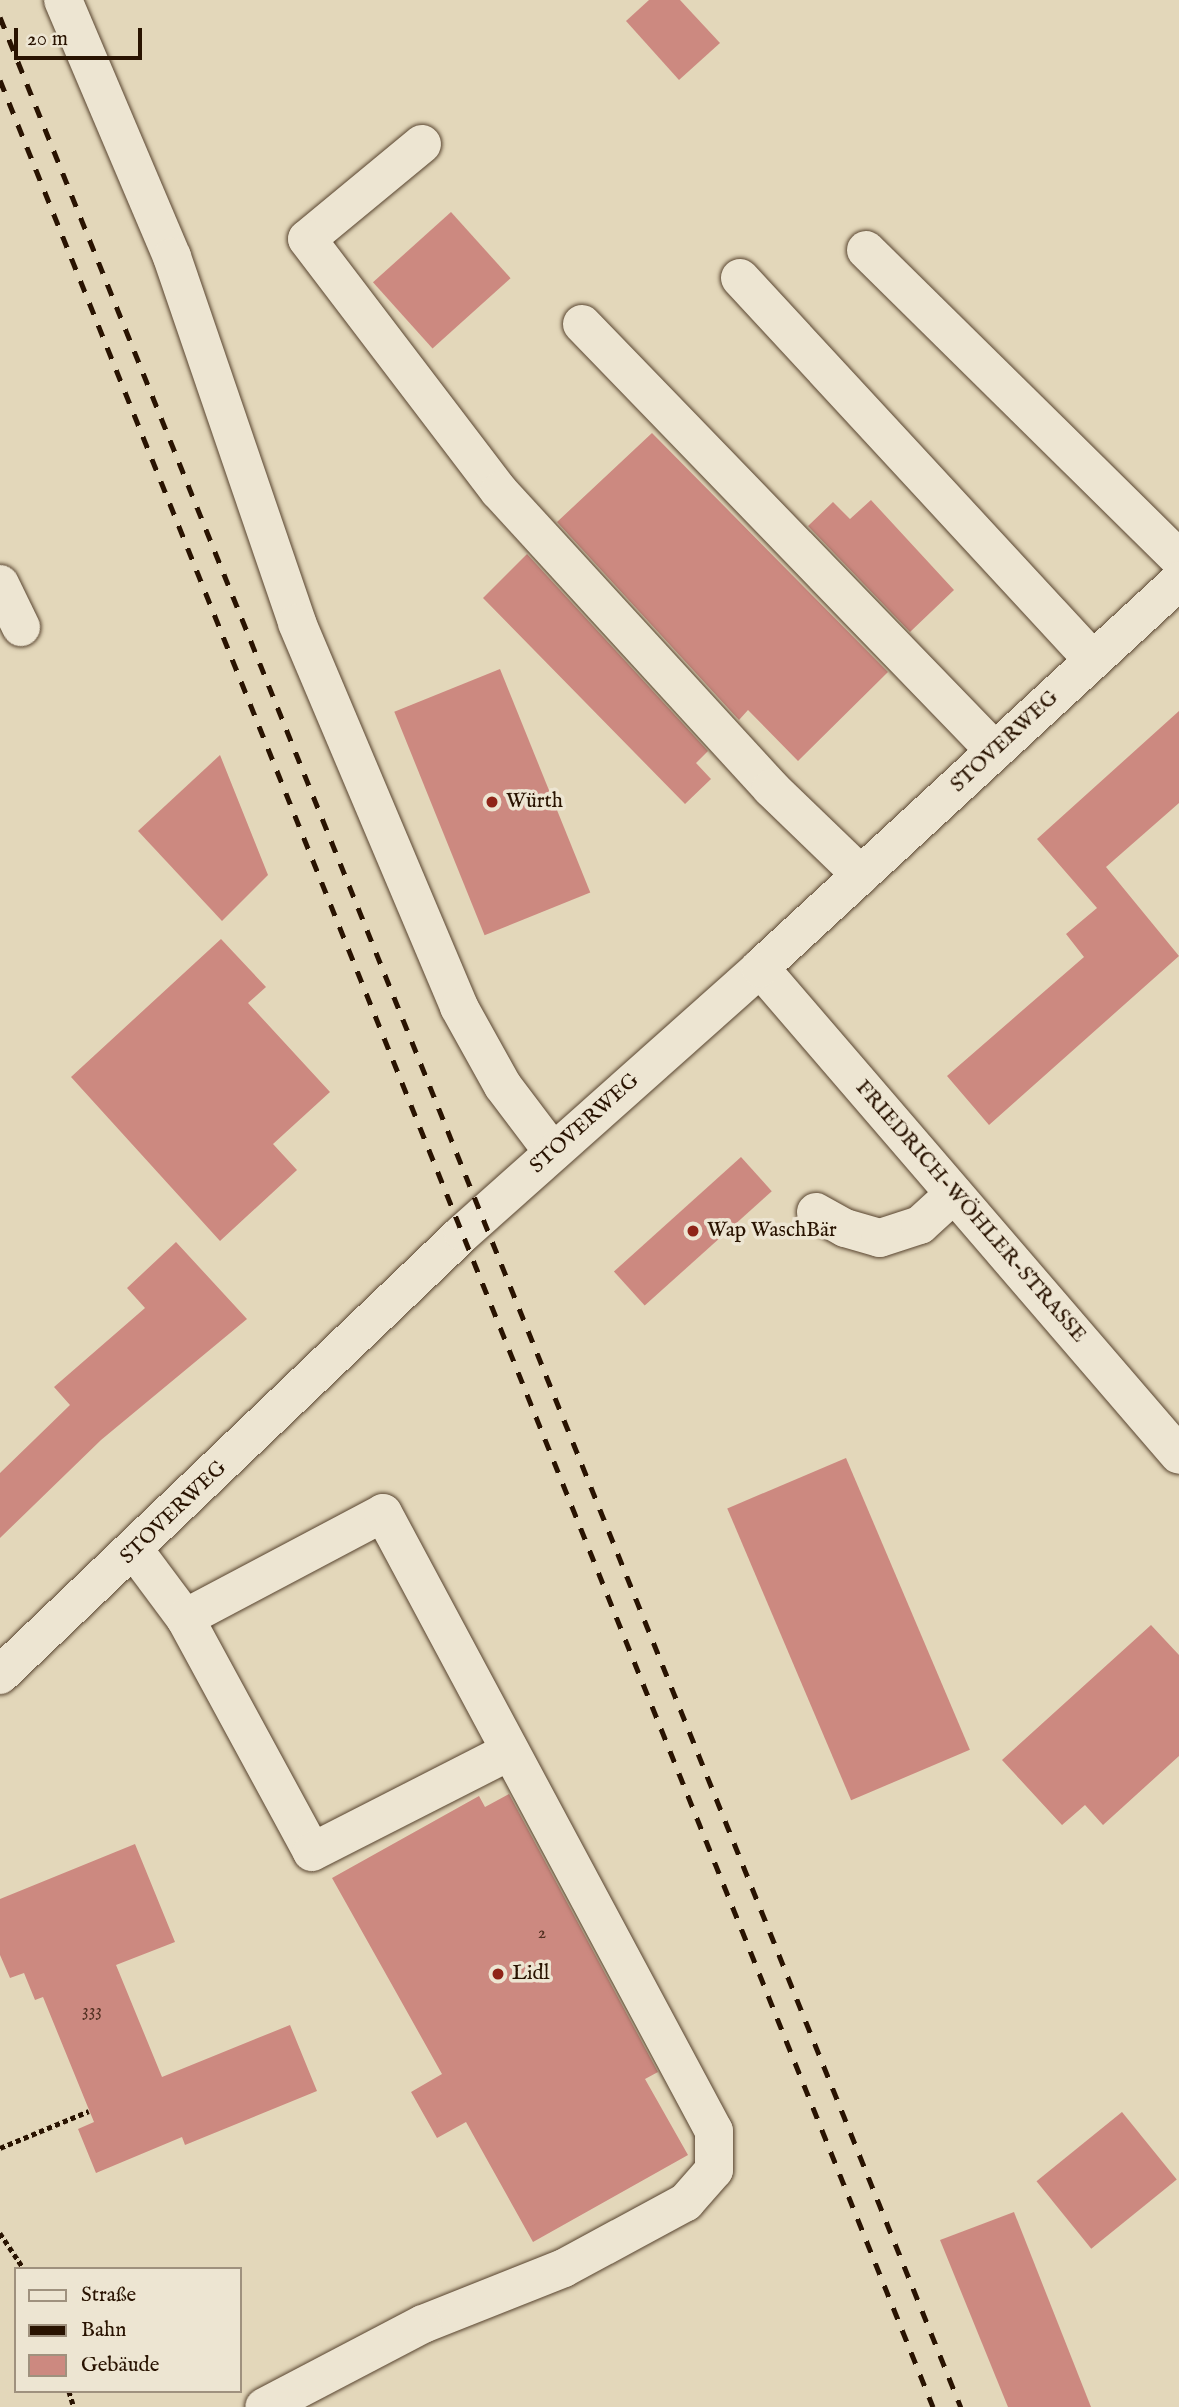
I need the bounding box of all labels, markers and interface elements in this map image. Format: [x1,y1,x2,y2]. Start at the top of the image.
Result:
scale bar [18,14,145,58]
text: 20 m [27,26,68,53]
street label: STOVERWEG [946,686,1064,798]
place label: Würth [506,789,563,815]
marker: Würth [484,794,500,810]
street label: STOVERWEG [525,1069,645,1179]
street label: FRIEDRICH-WÖHLER-STRASSE [849,1076,1091,1348]
place label: Wap WaschBär [707,1218,837,1244]
marker: Wap WaschBär [685,1223,701,1239]
street label: STOVERWEG [116,1456,232,1570]
house number: 2 [538,1923,546,1945]
place label: Lidl [512,1961,549,1987]
marker: Lidl [490,1966,506,1982]
house number: 333 [82,2001,102,2023]
legend [14,2267,242,2393]
text: Straße [81,2282,136,2309]
text: Bahn [81,2317,126,2344]
text: Gebäude [81,2352,159,2379]

